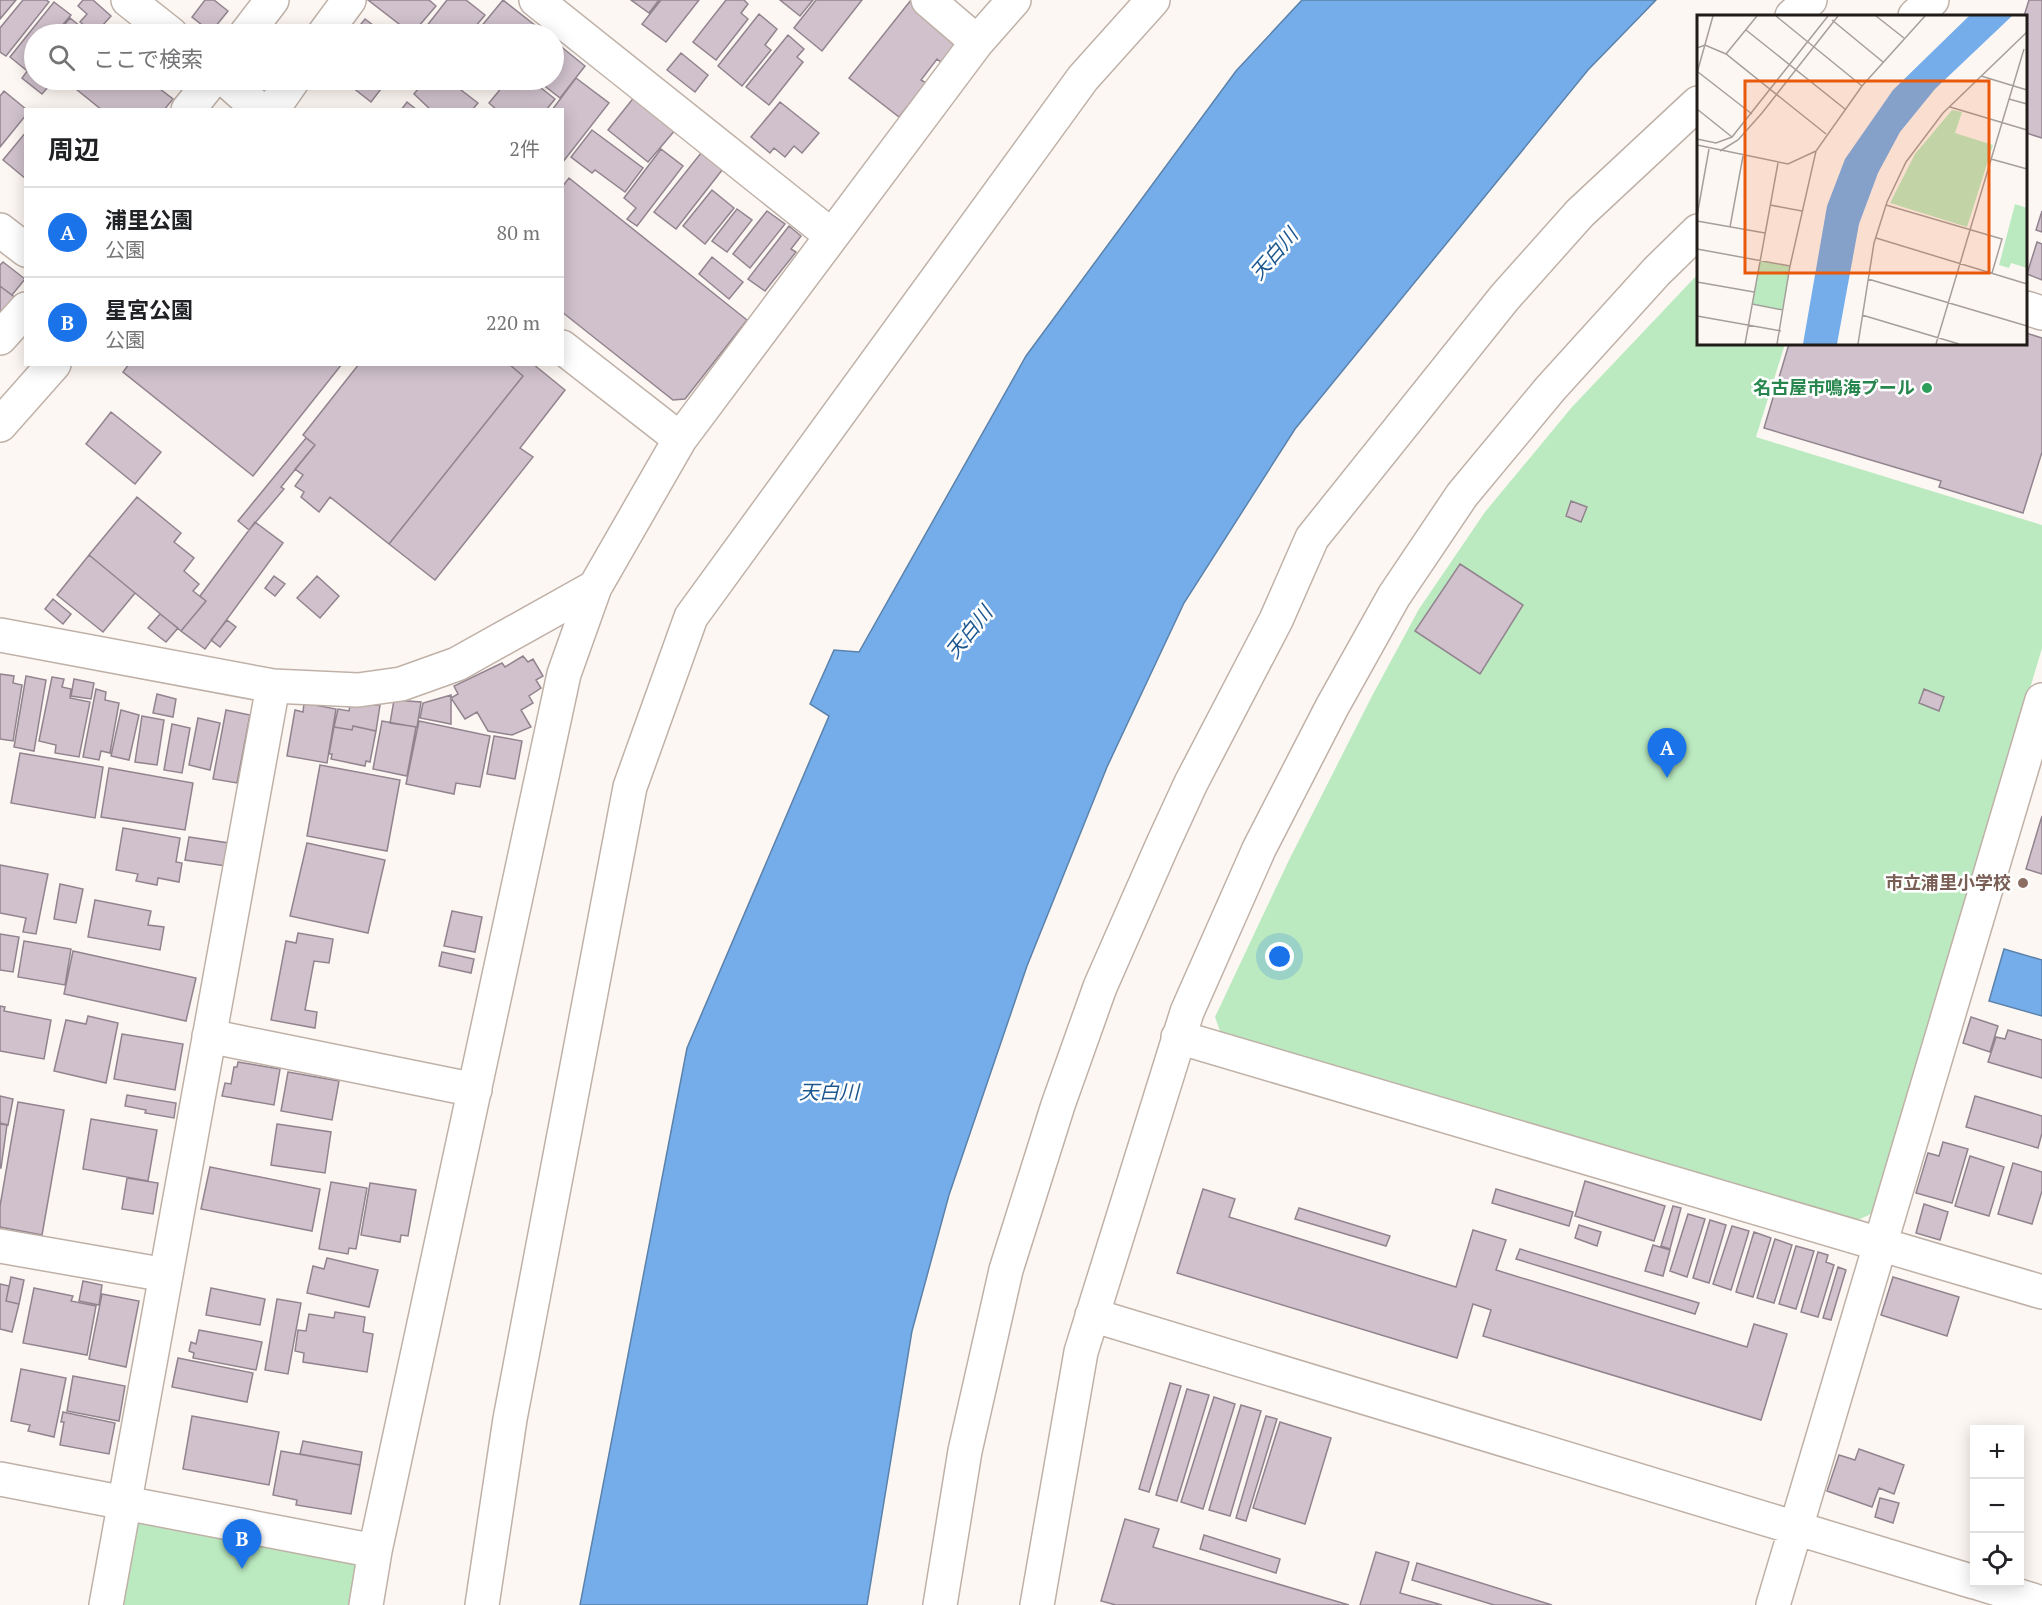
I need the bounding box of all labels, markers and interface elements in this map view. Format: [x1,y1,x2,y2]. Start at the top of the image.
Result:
inset map [1697,15,2027,345]
search box [24,24,564,90]
icon: search [45,41,78,74]
text: ここで検索 [93,44,203,73]
text: 周辺 [48,132,100,166]
text: 2件 [509,135,540,162]
text: 浦里公園 [105,205,193,234]
text: A [60,219,75,246]
text: 80 m [497,219,540,246]
water label: 天白川 [1244,221,1305,285]
text: 公園 [105,236,145,263]
text: 星宮公園 [105,295,193,324]
text: B [61,309,74,336]
text: 220 m [486,309,540,336]
text: 公園 [105,326,145,353]
place label: 名古屋市鳴海プール [1753,375,1915,399]
marker: 名古屋市鳴海プール [1920,381,1934,395]
water label: 天白川 [939,598,999,663]
pin: A [1648,728,1686,778]
place label: 市立浦里小学校 [1885,870,2011,894]
marker: 市立浦里小学校 [2016,876,2030,890]
your location [1265,942,1294,971]
water label: 天白川 [799,1078,861,1105]
map controls [1970,1425,2024,1587]
button: + [1970,1425,2024,1479]
button: − [1970,1479,2024,1533]
pin: B [222,1520,262,1569]
button: locate [1970,1533,2024,1587]

